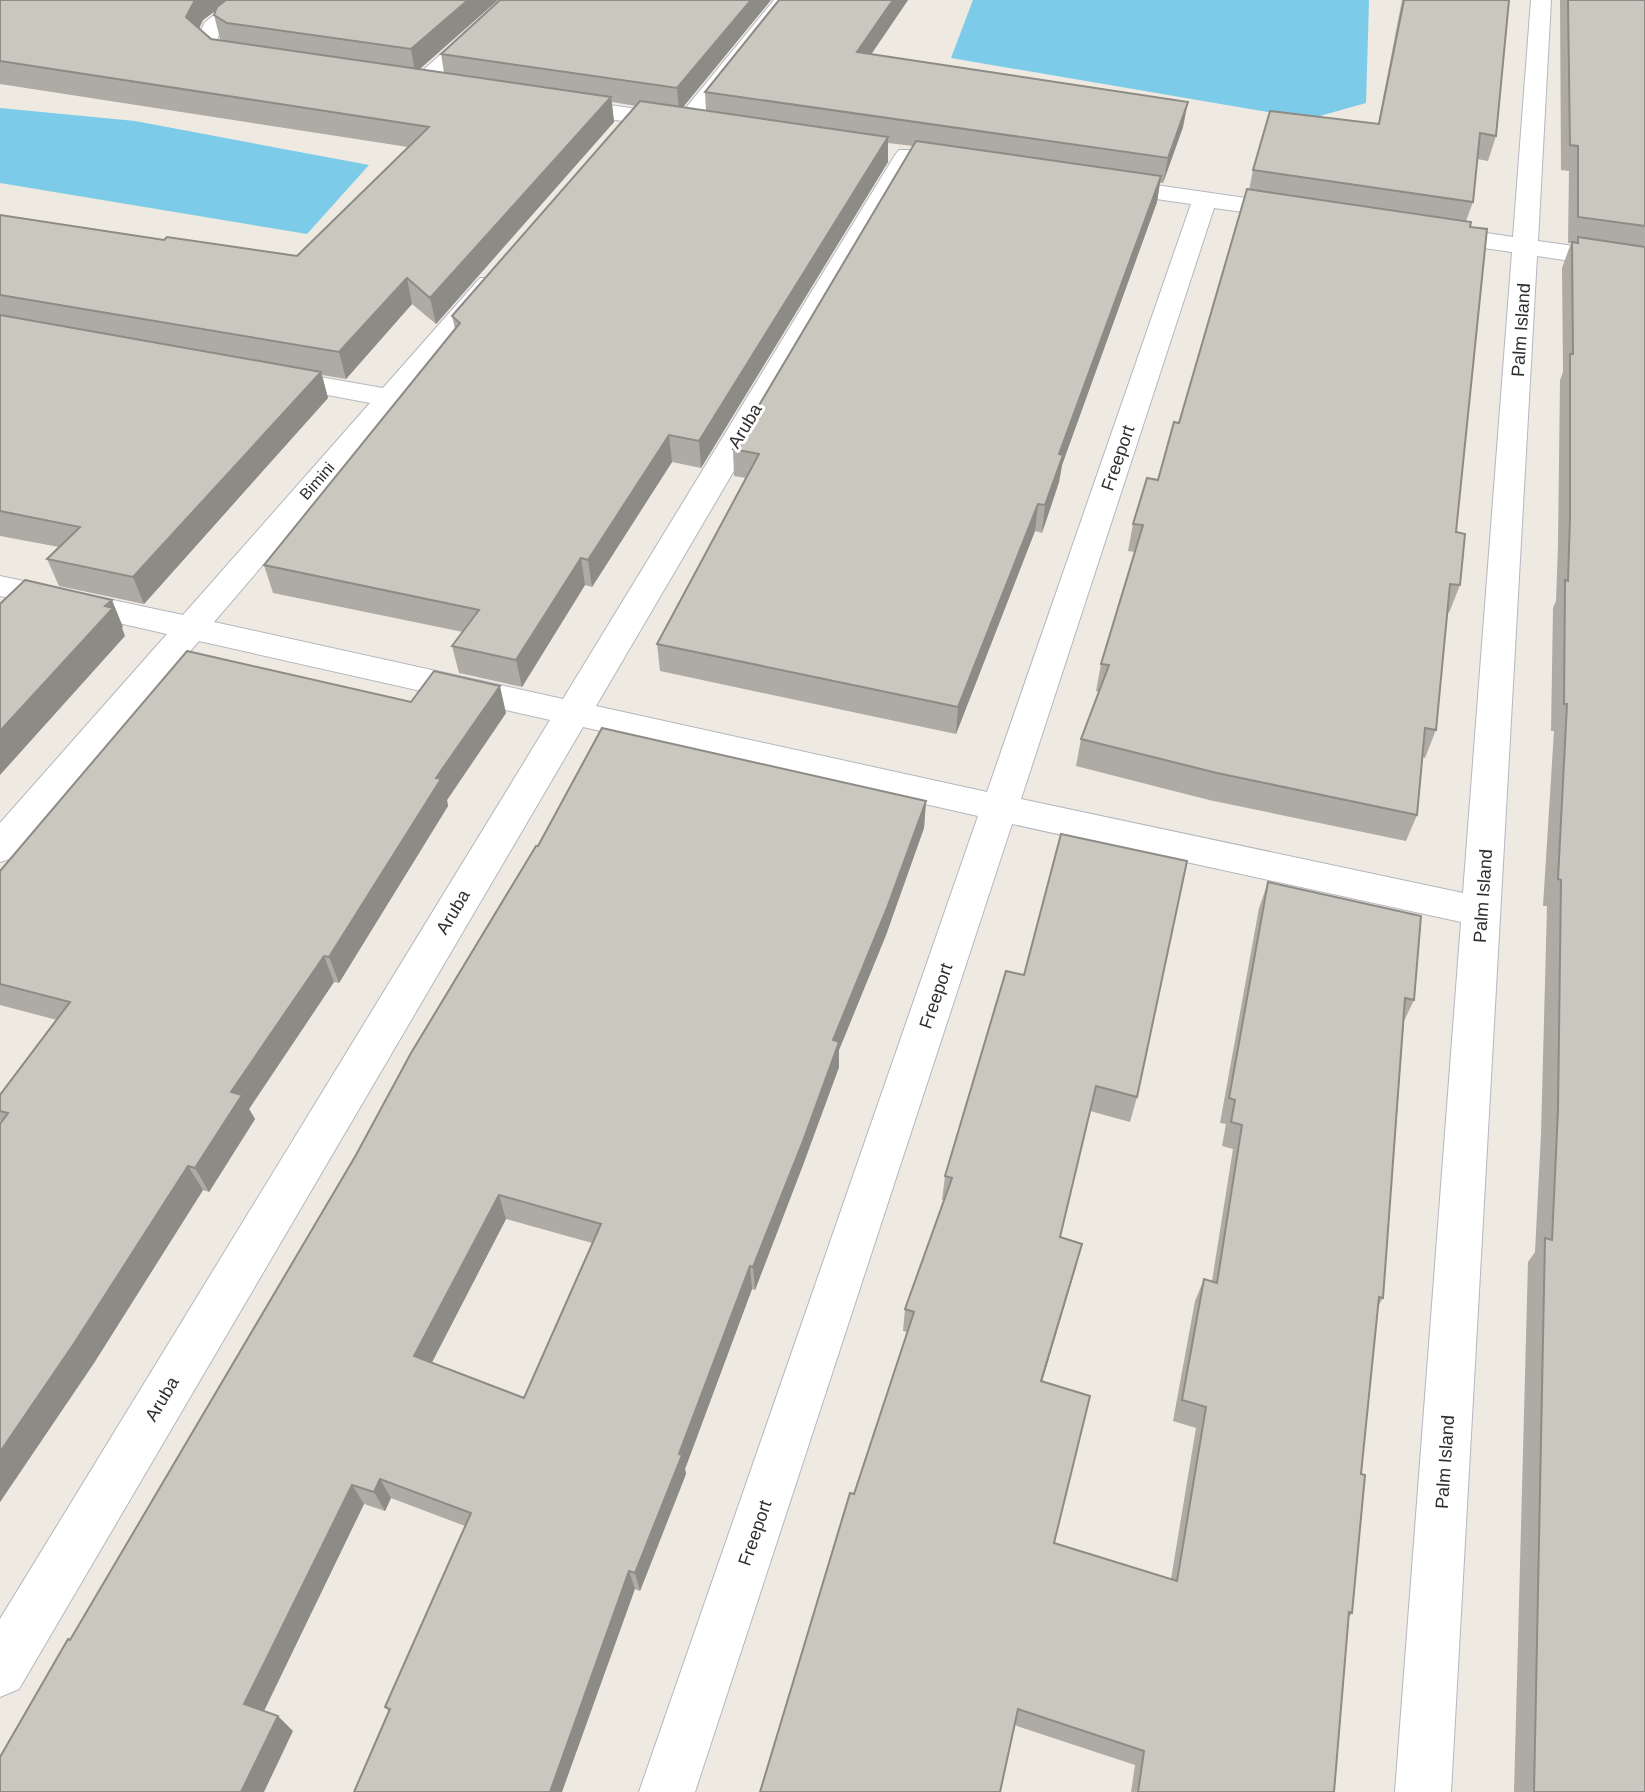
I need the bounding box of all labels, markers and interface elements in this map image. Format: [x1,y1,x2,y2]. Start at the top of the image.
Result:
street label: Palm Island [1508,282,1534,378]
street label: Aruba [724,399,766,452]
street label: Freeport [1097,423,1139,493]
street label: Bimini [296,459,338,503]
street label: Palm Island [1470,848,1496,944]
street label: Aruba [432,885,474,938]
street label: Freeport [915,961,957,1031]
street label: Aruba [141,1372,183,1425]
street label: Palm Island [1432,1414,1458,1510]
street label: Freeport [734,1498,776,1568]

